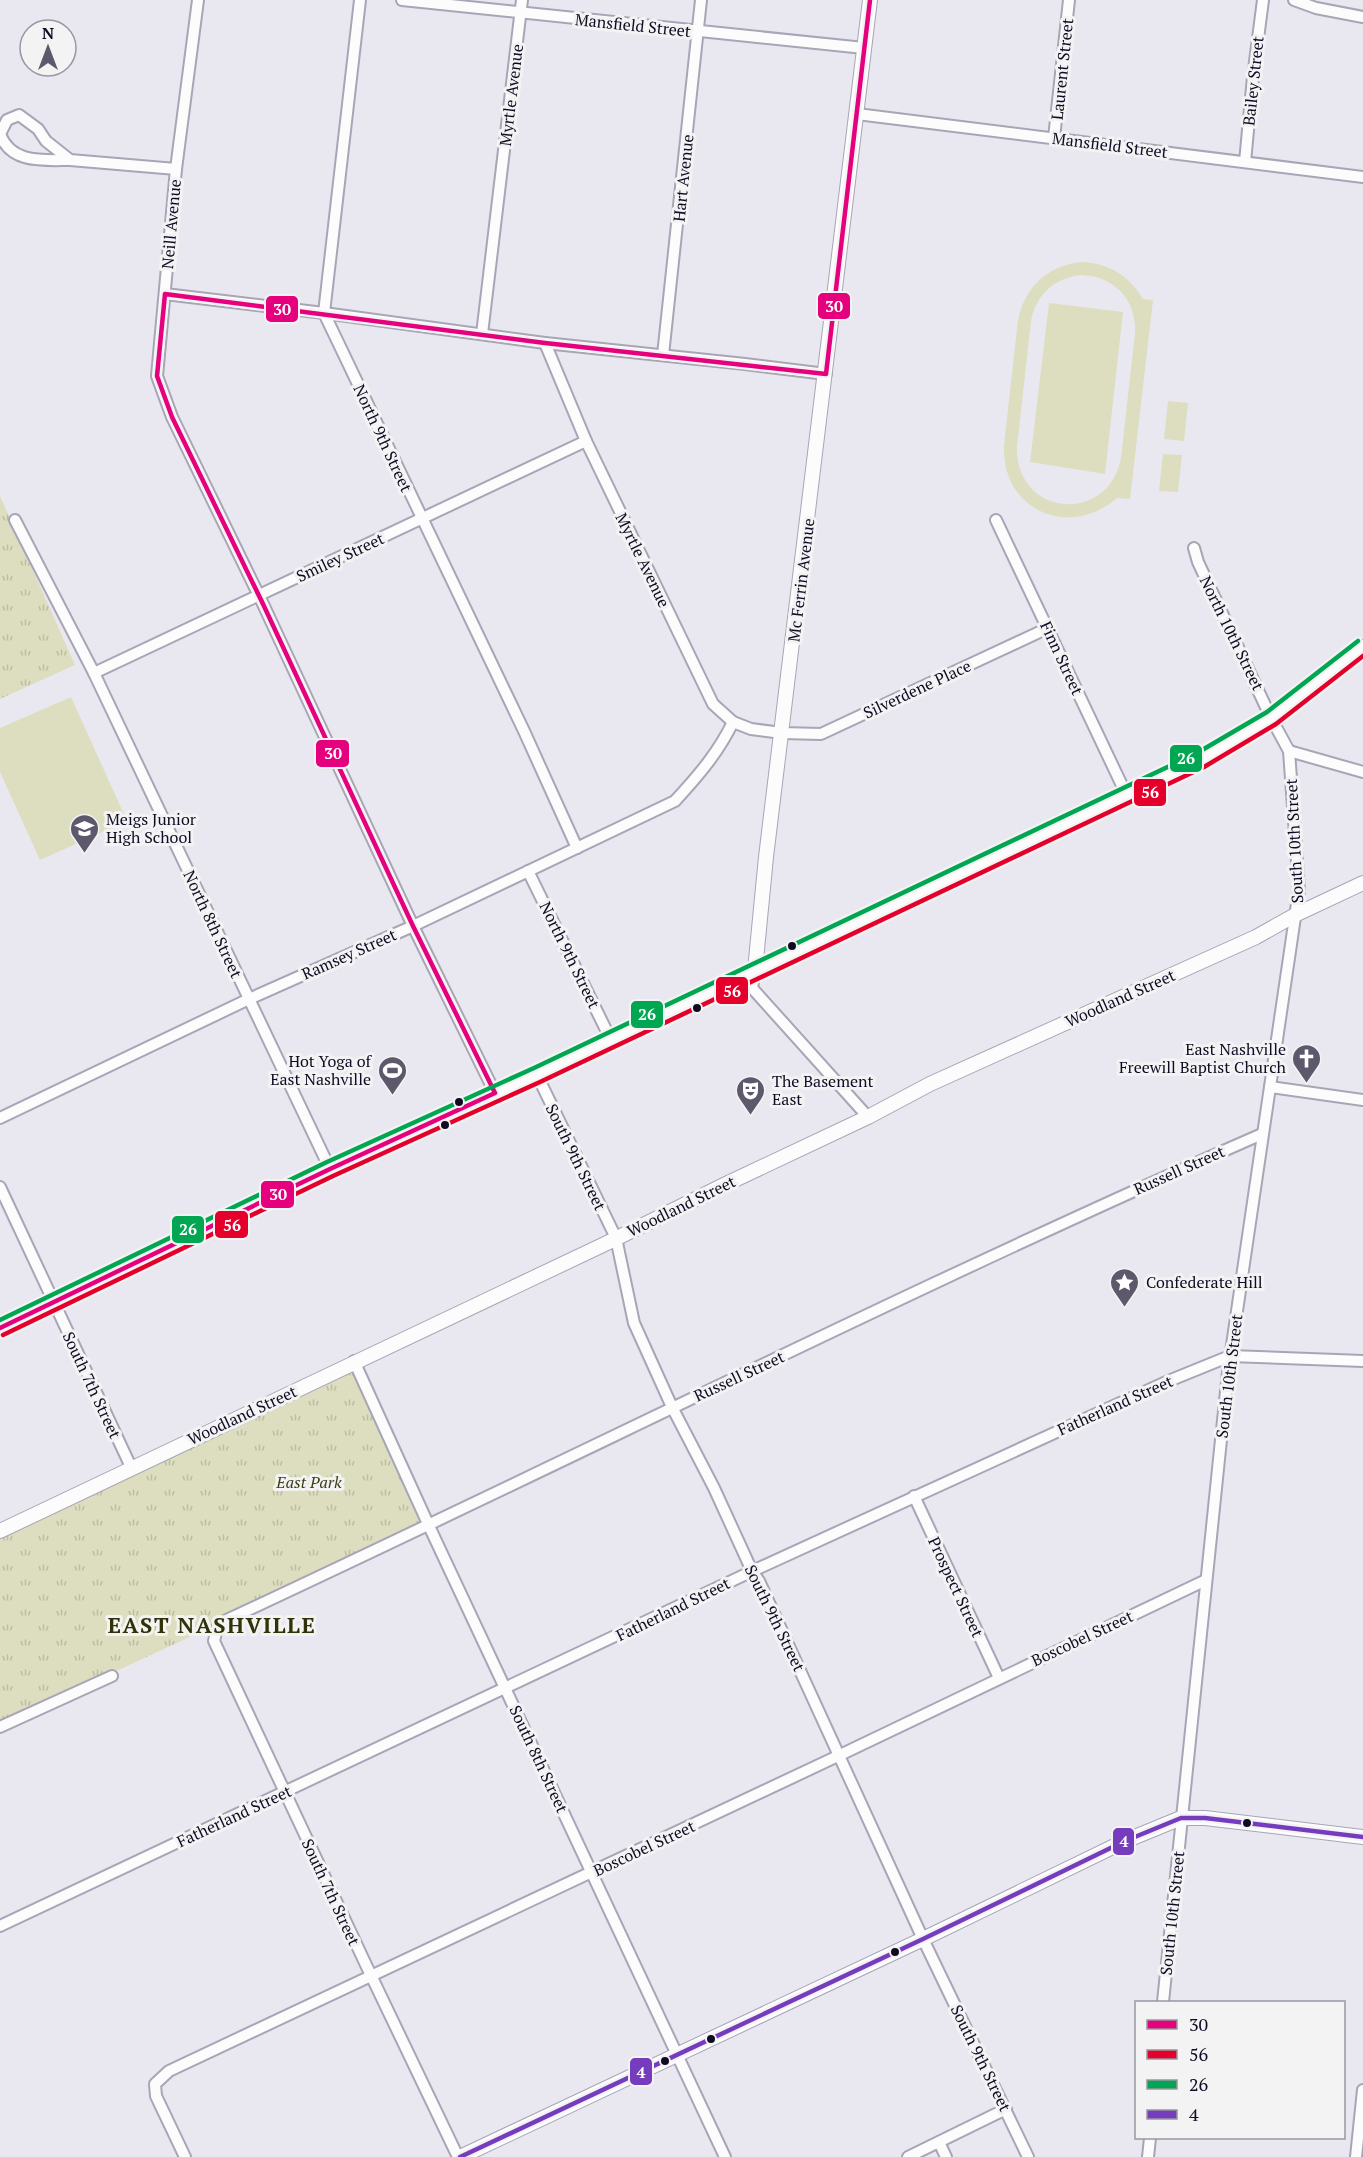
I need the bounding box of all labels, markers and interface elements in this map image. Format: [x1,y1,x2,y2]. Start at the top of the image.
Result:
street label: Mansfield Street [574,8,692,42]
street label: Laurent Street [1046,17,1078,121]
north arrow [18,18,78,78]
text: N [42,22,54,44]
street label: Bailey Street [1237,35,1269,127]
street label: Myrtle Avenue [494,43,528,147]
street label: Mansfield Street [1051,127,1169,163]
street label: Hart Avenue [667,133,699,223]
street label: Neill Avenue [156,178,186,270]
line badge: 30 [817,292,851,320]
line badge: 30 [265,295,299,323]
text: 30 [825,295,843,317]
text: 30 [273,298,291,320]
street label: North 9th Street [348,381,418,495]
street label: Myrtle Avenue [611,509,675,611]
street label: Mc Ferrin Avenue [782,517,820,643]
street label: Smiley Street [293,527,387,587]
street label: North 10th Street [1195,572,1269,694]
street label: Finn Street [1035,618,1089,699]
street label: Silverdene Place [860,654,974,724]
line badge: 30 [315,739,350,768]
text: 30 [324,742,342,764]
line badge: 26 [1169,744,1203,773]
text: 26 [1177,747,1195,769]
line badge: 56 [1133,778,1167,807]
street label: South 10th Street [1280,778,1308,904]
text: 56 [1141,781,1159,803]
place label: Meigs Junior High School [106,808,197,848]
school or university icon: Meigs Junior High School [69,812,101,854]
street label: North 8th Street [178,867,248,981]
street label: North 9th Street [535,898,605,1012]
street label: Ramsey Street [298,923,400,985]
unlabelled marker [786,940,798,952]
street label: Woodland Street [1061,964,1179,1032]
line badge: 56 [715,976,749,1005]
text: 56 [723,980,741,1002]
line badge: 26 [630,1000,664,1029]
unlabelled marker [691,1002,703,1014]
text: 26 [638,1003,656,1025]
place label: East Nashville Freewill Baptist Church [1119,1038,1287,1078]
church icon: East Nashville Freewill Baptist Church [1291,1042,1323,1084]
place label: Hot Yoga of East Nashville [270,1050,373,1090]
sports icon: Hot Yoga of East Nashville [376,1054,408,1096]
place label: The Basement East [772,1070,873,1110]
theatre icon: The Basement East [735,1074,767,1116]
unlabelled marker [453,1096,465,1108]
street label: South 9th Street [541,1100,611,1214]
unlabelled marker [439,1119,451,1131]
street label: Russell Street [1130,1140,1228,1200]
street label: Woodland Street [623,1170,739,1242]
line badge: 30 [260,1180,295,1209]
text: 30 [269,1183,287,1205]
line badge: 56 [214,1210,249,1239]
text: 56 [223,1214,241,1236]
line badge: 26 [171,1215,205,1244]
text: 26 [179,1218,197,1240]
place icon: Confederate Hill [1109,1266,1141,1308]
place label: Confederate Hill [1146,1271,1263,1293]
street label: South 10th Street [1210,1313,1248,1439]
street label: South 7th Street [58,1328,126,1442]
street label: Russell Street [690,1345,788,1407]
street label: Fatherland Street [1054,1370,1176,1440]
street label: Woodland Street [184,1380,300,1450]
park label: East Park [275,1471,342,1493]
street label: Prospect Street [923,1533,989,1641]
street label: South 9th Street [740,1561,810,1675]
street label: Fatherland Street [612,1572,734,1646]
street label: Boscobel Street [1028,1605,1136,1671]
district label: EAST NASHVILLE [108,1610,316,1639]
street label: South 8th Street [504,1702,574,1816]
street label: Fatherland Street [173,1780,295,1852]
street label: Boscobel Street [590,1815,698,1881]
unlabelled marker [1241,1817,1253,1829]
line badge: 4 [1112,1827,1135,1856]
text: 4 [1119,1830,1129,1852]
street label: South 7th Street [297,1835,365,1949]
street label: South 10th Street [1155,1850,1189,1976]
unlabelled marker [889,1946,901,1958]
street label: South 9th Street [946,2001,1016,2115]
legend [1135,2001,1345,2139]
text: 30 [1189,2012,1208,2036]
unlabelled marker [705,2033,717,2045]
text: 56 [1189,2042,1209,2066]
unlabelled marker [659,2055,671,2067]
line badge: 4 [629,2057,653,2086]
text: 4 [636,2061,646,2083]
text: 26 [1189,2072,1209,2096]
text: 4 [1189,2102,1199,2126]

